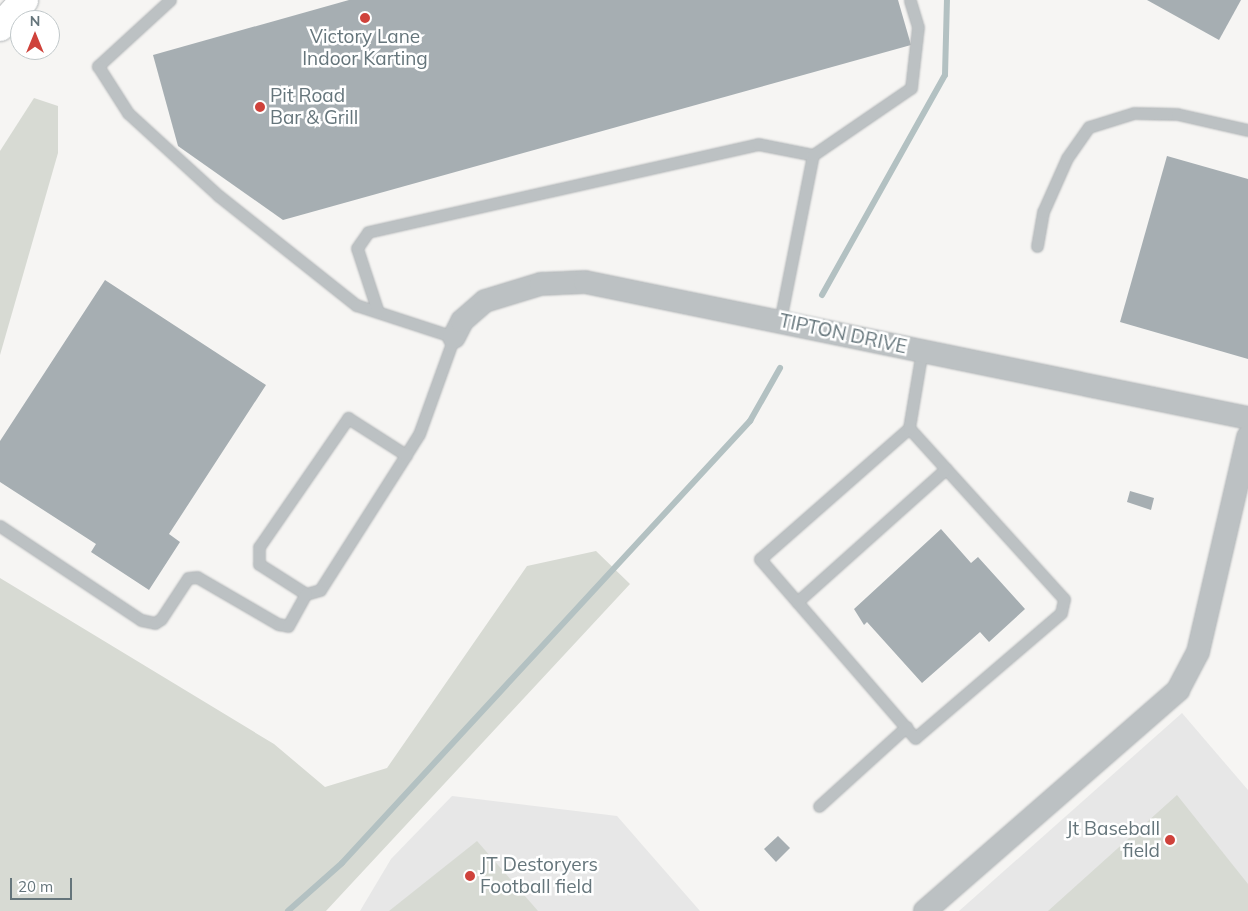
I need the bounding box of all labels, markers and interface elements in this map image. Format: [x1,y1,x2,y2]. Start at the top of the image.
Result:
north arrow [10,10,60,60]
text: N [30,12,40,30]
marker: Victory Lane Indoor Karting [359,12,371,24]
place label: Victory Lane Indoor Karting [302,26,428,70]
place label: Pit Road Bar & Grill [270,85,358,129]
marker: Pit Road Bar & Grill [254,101,266,113]
street label: TIPTON DRIVE [777,309,909,359]
place label: Jt Baseball field [1066,818,1160,862]
marker: Jt Baseball field [1164,834,1176,846]
place label: JT Destoryers Football field [480,854,598,898]
scale bar [12,868,75,900]
marker: JT Destoryers Football field [464,870,476,882]
text: 20 m [18,877,53,896]

